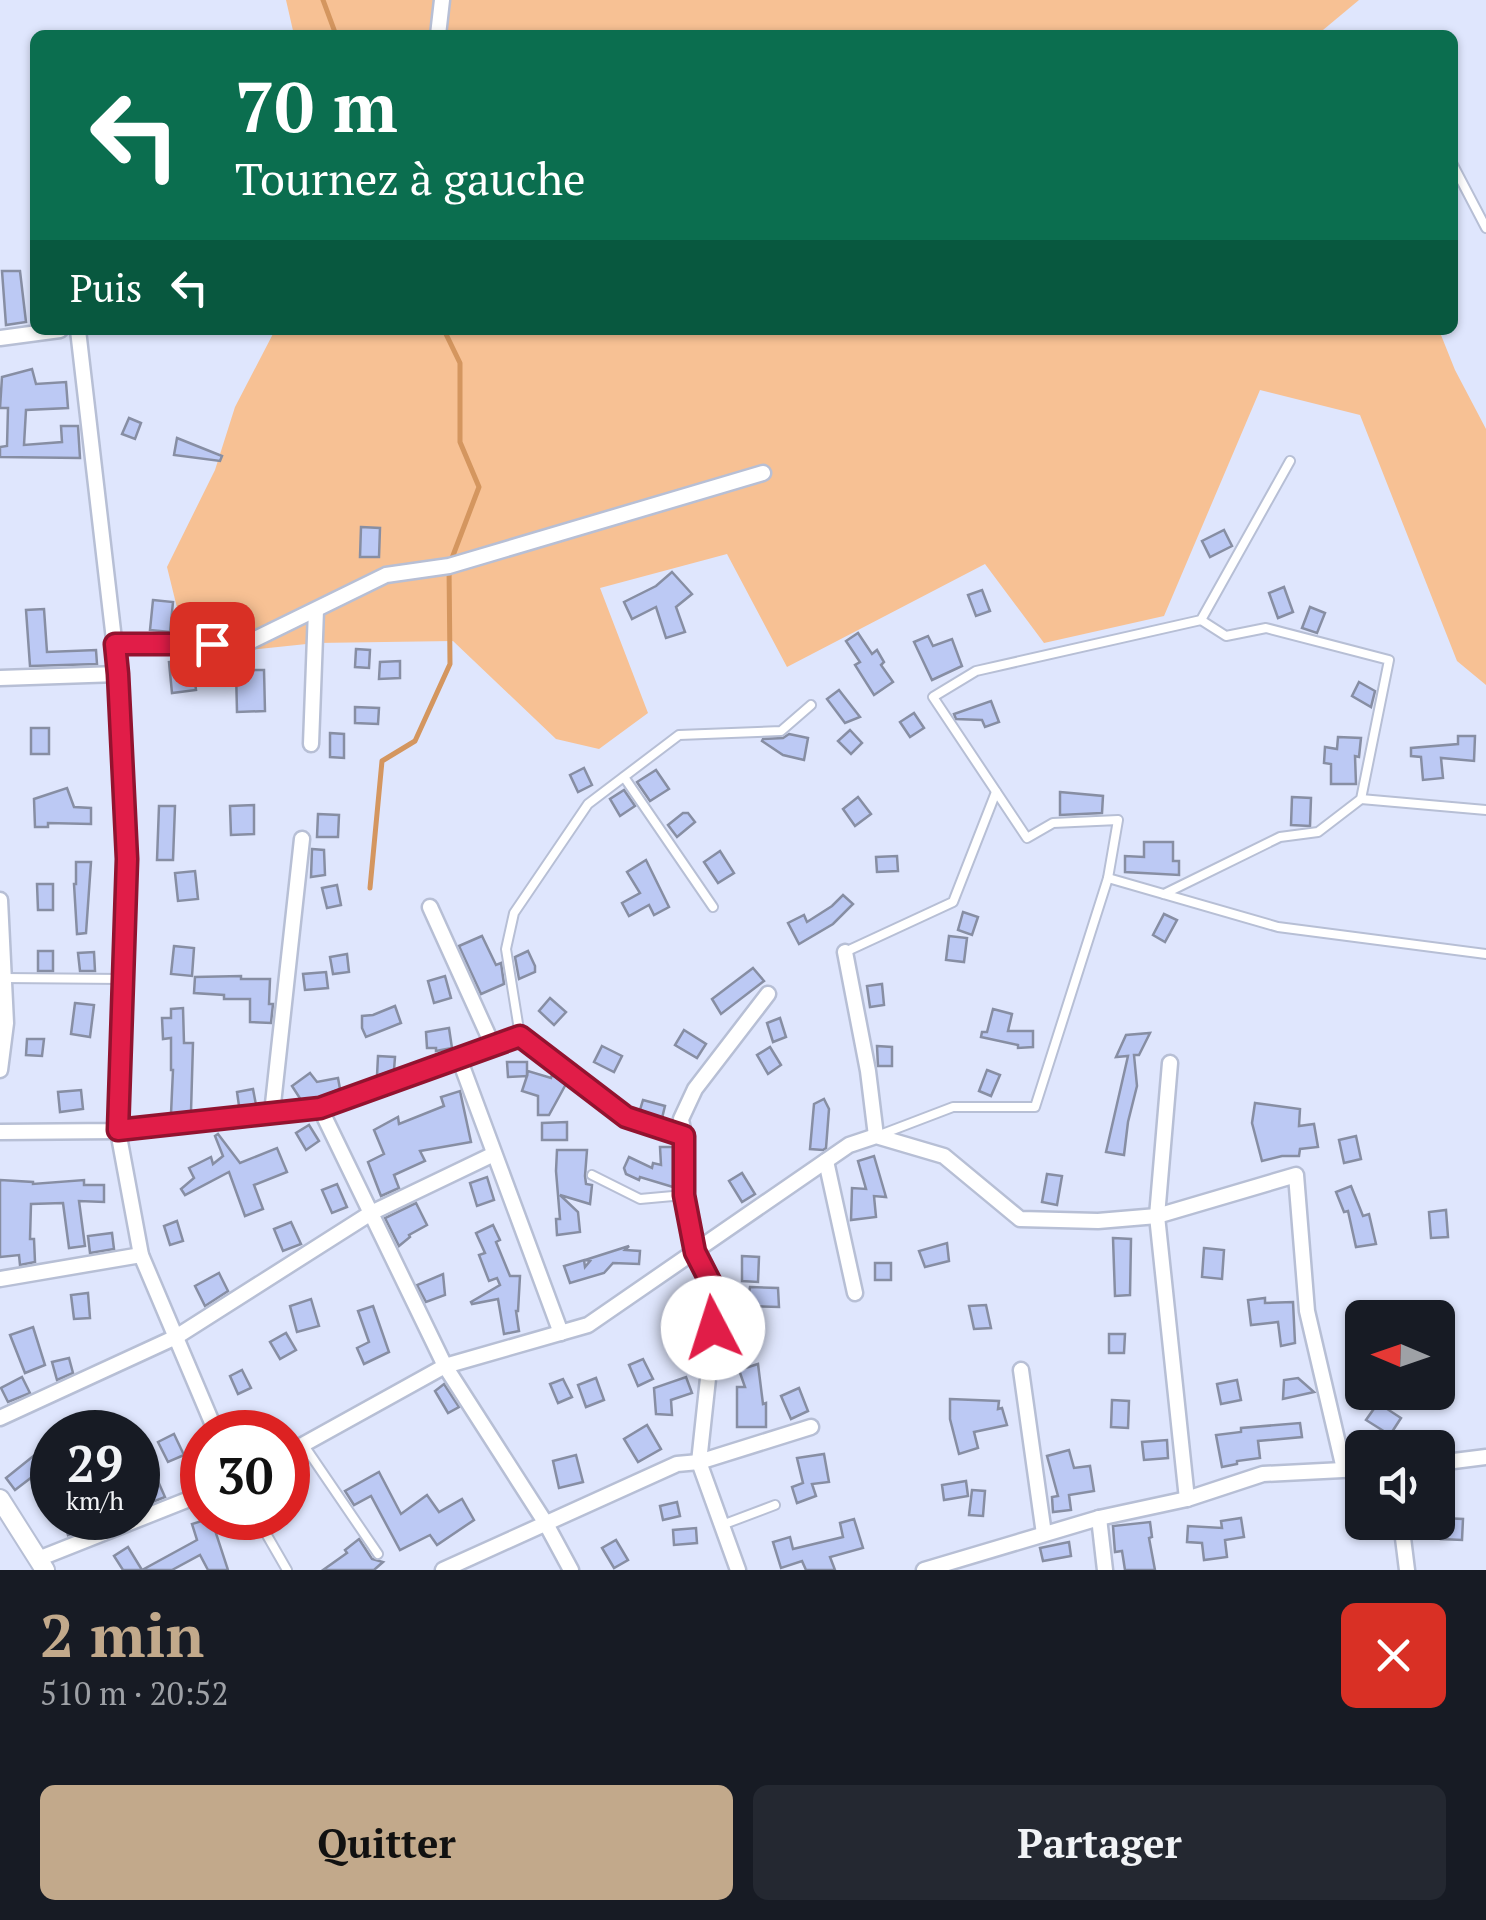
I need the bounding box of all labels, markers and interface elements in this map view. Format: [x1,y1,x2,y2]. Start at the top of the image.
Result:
text: 70 m [235,59,398,152]
icon: left [70,70,200,200]
text: Tournez à gauche [235,148,586,208]
icon: left [162,260,217,315]
text: Puis [70,263,142,313]
pin [170,602,255,687]
icon: arrive [185,617,240,672]
position arrow [661,1276,765,1380]
north arrow [1345,1300,1455,1410]
map controls [1345,1300,1455,1540]
speed limit sign: 30 [180,1410,310,1540]
text: 29 [67,1430,123,1496]
button: sound [1345,1430,1455,1540]
text: km/h [66,1484,124,1517]
text: 2 min [40,1595,204,1674]
button: close [1341,1603,1446,1708]
text: 510 m · 20:52 [40,1672,228,1714]
button: Quitter [40,1785,733,1900]
button: Partager [753,1785,1446,1900]

